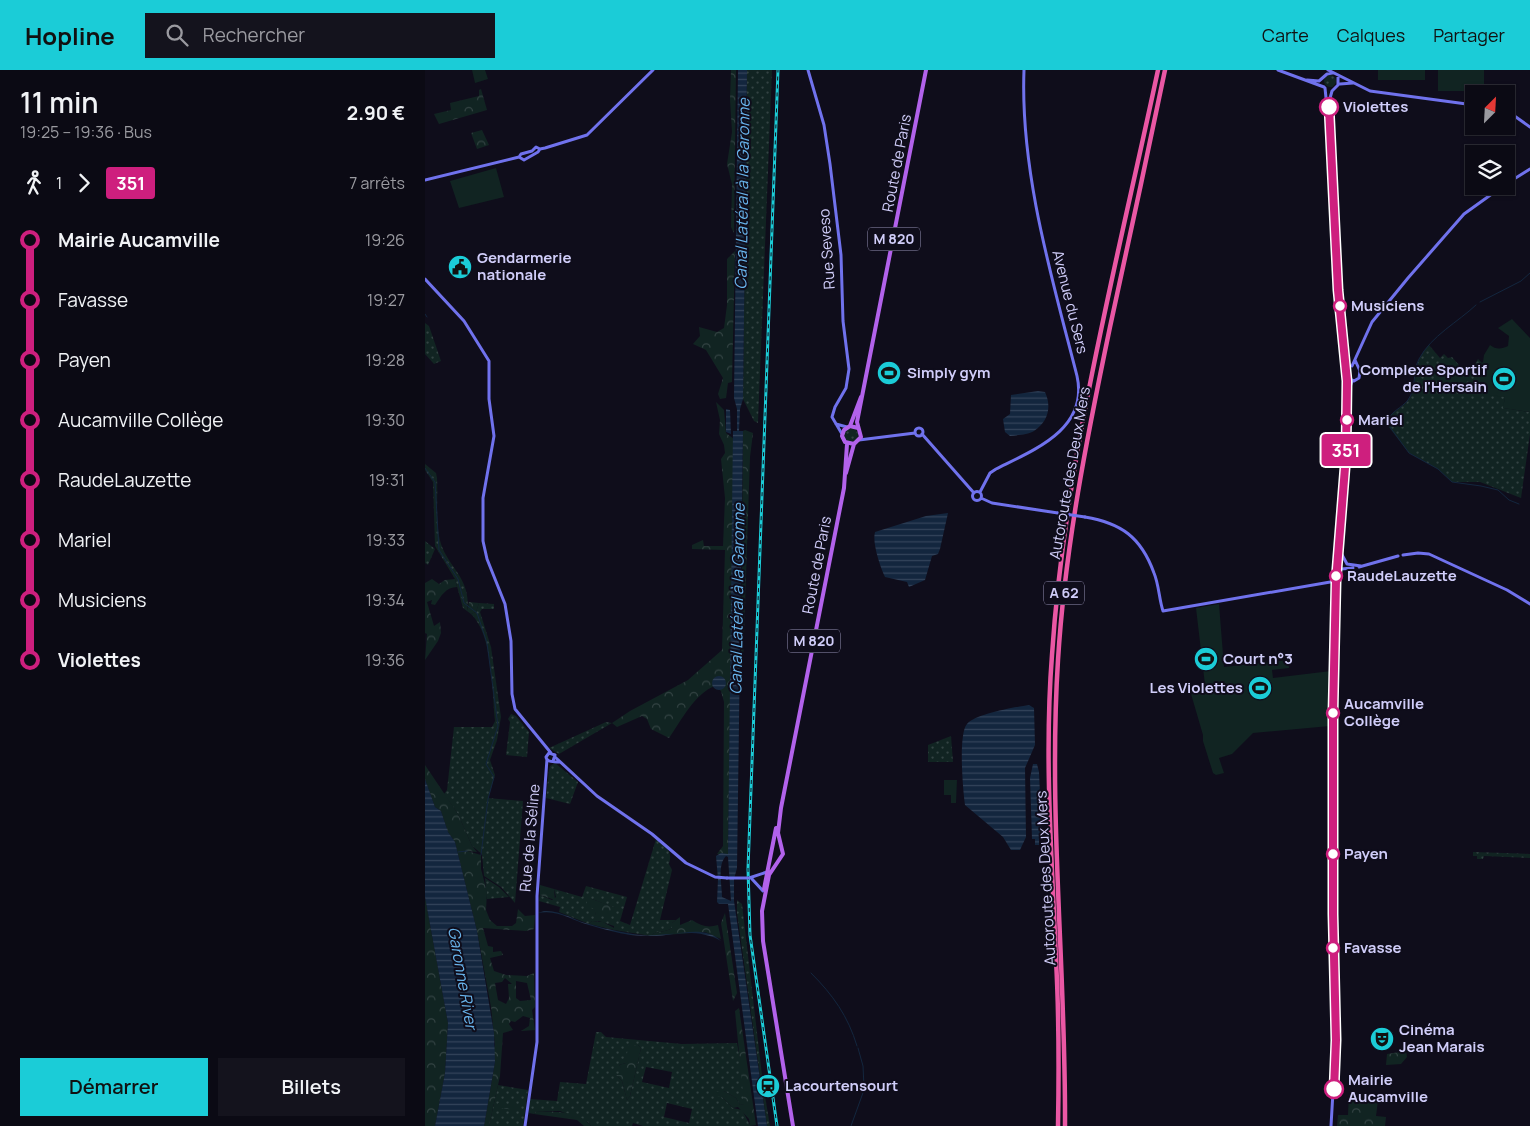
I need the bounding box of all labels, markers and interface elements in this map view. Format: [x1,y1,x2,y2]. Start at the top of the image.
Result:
search box [145,13,495,58]
text: Hopline [25,19,115,52]
icon: search [163,21,191,49]
text: Rechercher [203,22,305,48]
text: Carte [1262,23,1309,47]
text: Calques [1337,23,1405,47]
text: Partager [1433,23,1505,47]
text: 11 min [20,83,99,121]
north arrow [1465,85,1515,135]
map controls [1465,85,1515,195]
place label: Violettes [1343,96,1408,117]
water label: Canal Latéral à la Garonne [729,97,755,290]
marker: Violettes [1319,97,1339,117]
text: 2.90 € [347,100,405,126]
street label: Route de Paris [877,112,916,214]
text: 19:25 – 19:36 · Bus [20,121,152,143]
button: layers [1465,145,1515,195]
icon: walk [20,169,48,197]
icon: forward [70,169,98,197]
text: 351 [116,171,145,195]
text: 1 [56,172,62,194]
text: 7 arrêts [349,172,405,194]
street label: Rue Seveso [813,208,840,290]
text: Mairie Aucamville [58,227,220,253]
road number: M 820 [868,227,920,250]
text: 19:26 [365,229,405,251]
place label: Gendarmerie nationale [477,247,572,285]
street label: Avenue du Sers [1047,248,1094,356]
public building icon: Gendarmerie nationale [447,254,473,280]
text: Favasse [58,287,128,313]
text: 19:27 [367,289,405,311]
place label: Musiciens [1351,295,1424,316]
marker: Musiciens [1333,299,1347,313]
text: Payen [58,347,111,373]
text: 19:28 [366,349,405,371]
place label: Complexe Sportif de l'Hersain [1360,359,1487,397]
sports icon: Simply gym [876,360,902,386]
place label: Simply gym [907,362,991,383]
sports icon: Complexe Sportif de l'Hersain [1491,366,1517,392]
street label: Autoroute des Deux Mers [1044,385,1095,561]
text: Aucamville Collège [58,407,223,433]
text: 19:30 [365,409,405,431]
place label: Mariel [1358,409,1403,430]
marker: Mariel [1340,413,1354,427]
line badge: 351 [1317,434,1375,466]
text: 351 [1332,438,1360,462]
text: RaudeLauzette [58,467,191,493]
text: 19:31 [369,469,405,491]
water label: Canal Latéral à la Garonne [724,502,750,695]
street label: Route de Paris [797,514,836,616]
text: Mariel [58,527,111,553]
text: 19:33 [366,529,405,551]
place label: RaudeLauzette [1347,565,1457,586]
marker: RaudeLauzette [1329,569,1343,583]
road number: A 62 [1044,582,1084,604]
text: Musiciens [58,587,146,613]
text: 19:34 [366,589,405,611]
road number: M 820 [788,630,840,652]
sports icon: Court n°3 [1193,646,1219,672]
text: Violettes [58,647,141,673]
place label: Court n°3 [1223,648,1293,669]
text: 19:36 [365,649,405,671]
sports icon: Les Violettes [1247,675,1273,701]
place label: Les Violettes [1150,677,1243,698]
place label: Aucamville Collège [1344,693,1424,731]
marker: Aucamville Collège [1326,706,1340,720]
street label: Rue de la Séline [514,783,545,893]
street label: Autoroute des Deux Mers [1030,790,1061,966]
place label: Payen [1344,843,1388,864]
marker: Payen [1326,847,1340,861]
water label: Garonne River [443,925,483,1033]
place label: Favasse [1344,937,1402,958]
marker: Favasse [1326,941,1340,955]
place label: Cinéma Jean Marais [1399,1019,1485,1057]
theatre icon: Cinéma Jean Marais [1369,1026,1395,1052]
button: Démarrer [20,1058,208,1116]
button: Billets [218,1058,405,1116]
place label: Mairie Aucamville [1348,1069,1428,1107]
station icon: Lacourtensourt [755,1073,781,1099]
place label: Lacourtensourt [785,1075,898,1096]
marker: Mairie Aucamville [1324,1079,1344,1099]

